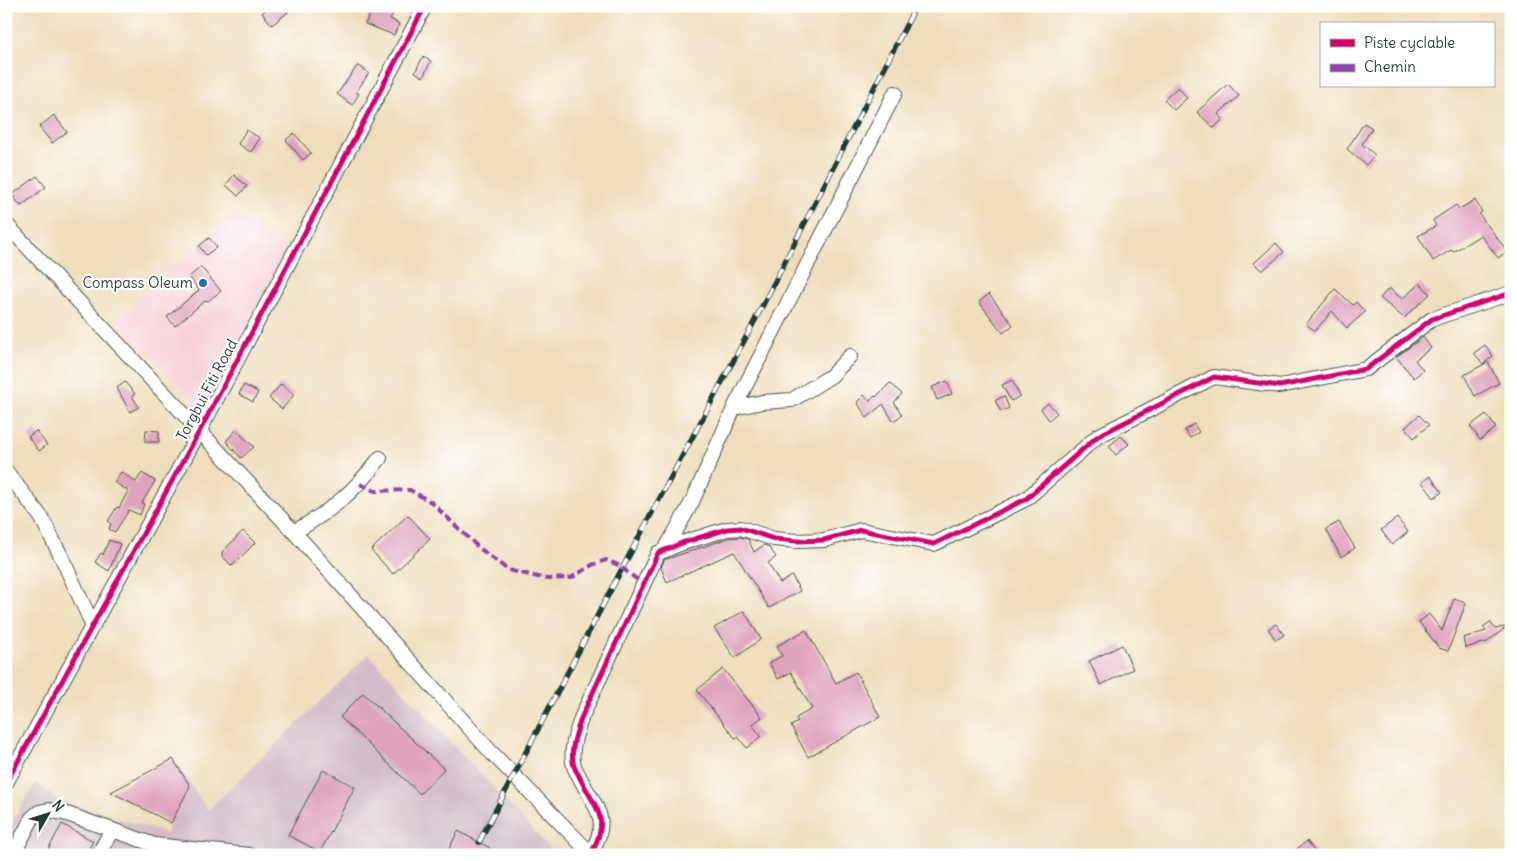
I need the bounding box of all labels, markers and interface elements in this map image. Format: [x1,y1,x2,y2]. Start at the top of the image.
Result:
legend [1320,22,1494,88]
text: Piste cyclable [1364,33,1455,52]
text: Chemin [1364,57,1416,76]
place label: Compass Oleum [82,273,193,292]
marker: Compass Oleum [197,277,209,289]
street label: Torgbui Fiti Road [172,335,241,444]
north arrow [22,788,72,838]
text: N [48,796,68,815]

